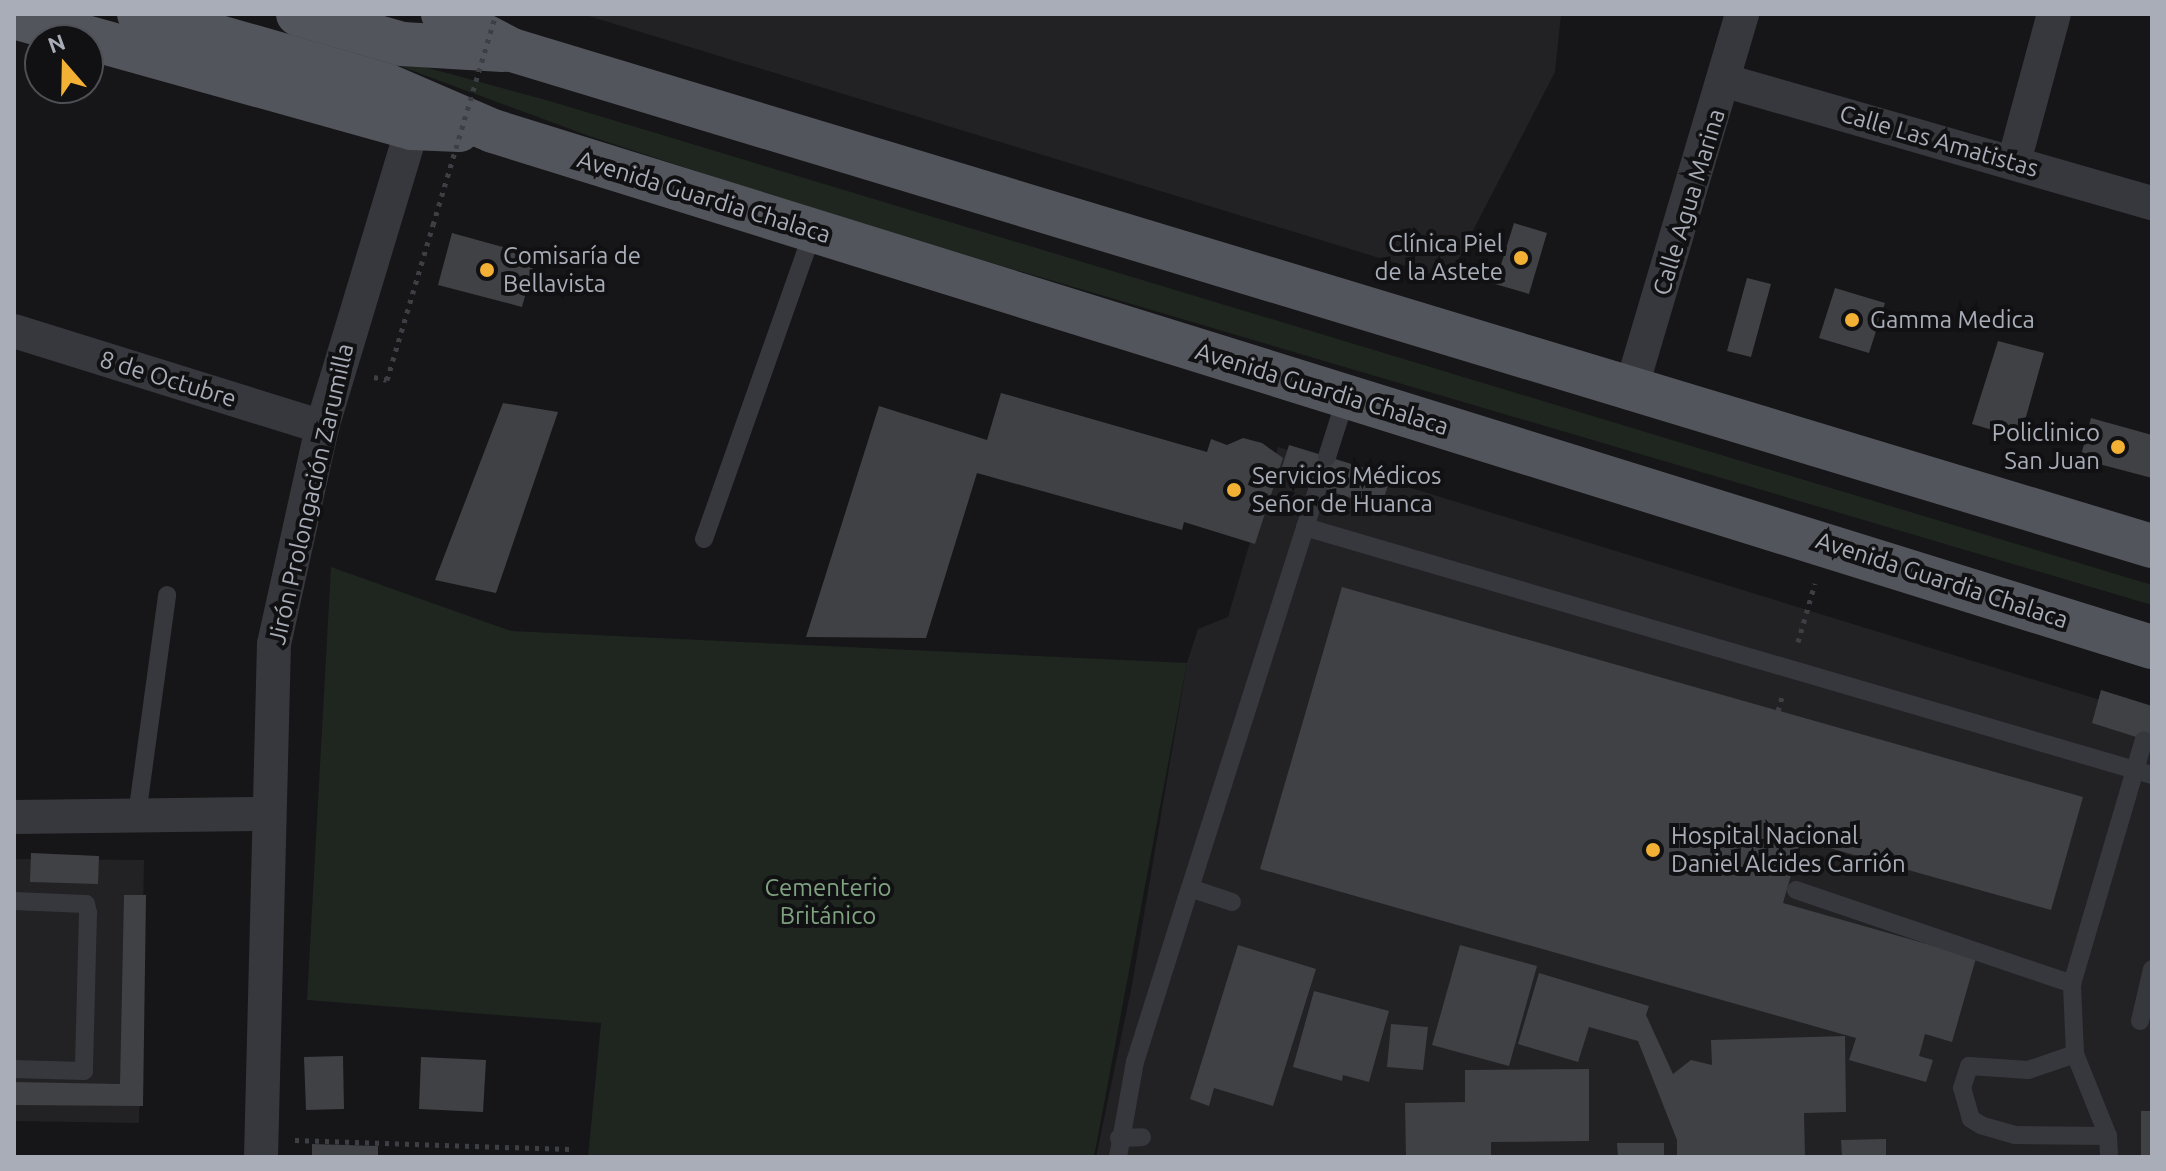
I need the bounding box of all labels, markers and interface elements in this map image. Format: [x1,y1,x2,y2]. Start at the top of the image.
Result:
north arrow [24,24,104,104]
text: N [44,28,68,57]
street label: Calle Las Amatistas [1836,99,2042,183]
street label: Calle Agua Marina [1647,105,1731,299]
street label: Avenida Guardia Chalaca [574,145,834,249]
place label: Clínica Piel de la Astete [1374,230,1503,286]
place label: Comisaría de Bellavista [503,242,641,298]
marker: Clínica Piel de la Astete [1510,247,1532,269]
marker: Comisaría de Bellavista [478,261,496,279]
place label: Gamma Medica [1870,306,2035,334]
marker: Gamma Medica [1841,309,1863,331]
street label: Avenida Guardia Chalaca [1192,337,1452,441]
street label: Jirón Prolongación Zarumilla [262,341,360,647]
street label: 8 de Octubre [96,345,240,413]
place label: Policlinico San Juan [1992,419,2100,475]
marker: Policlinico San Juan [2107,436,2129,458]
place label: Servicios Médicos Señor de Huanca [1252,462,1441,518]
marker: Servicios Médicos Señor de Huanca [1223,479,1245,501]
street label: Avenida Guardia Chalaca [1812,526,2072,634]
place label: Hospital Nacional Daniel Alcides Carrión [1671,822,1906,878]
marker: Hospital Nacional Daniel Alcides Carrión [1642,839,1664,861]
park label: Cementerio Británico [764,874,892,930]

